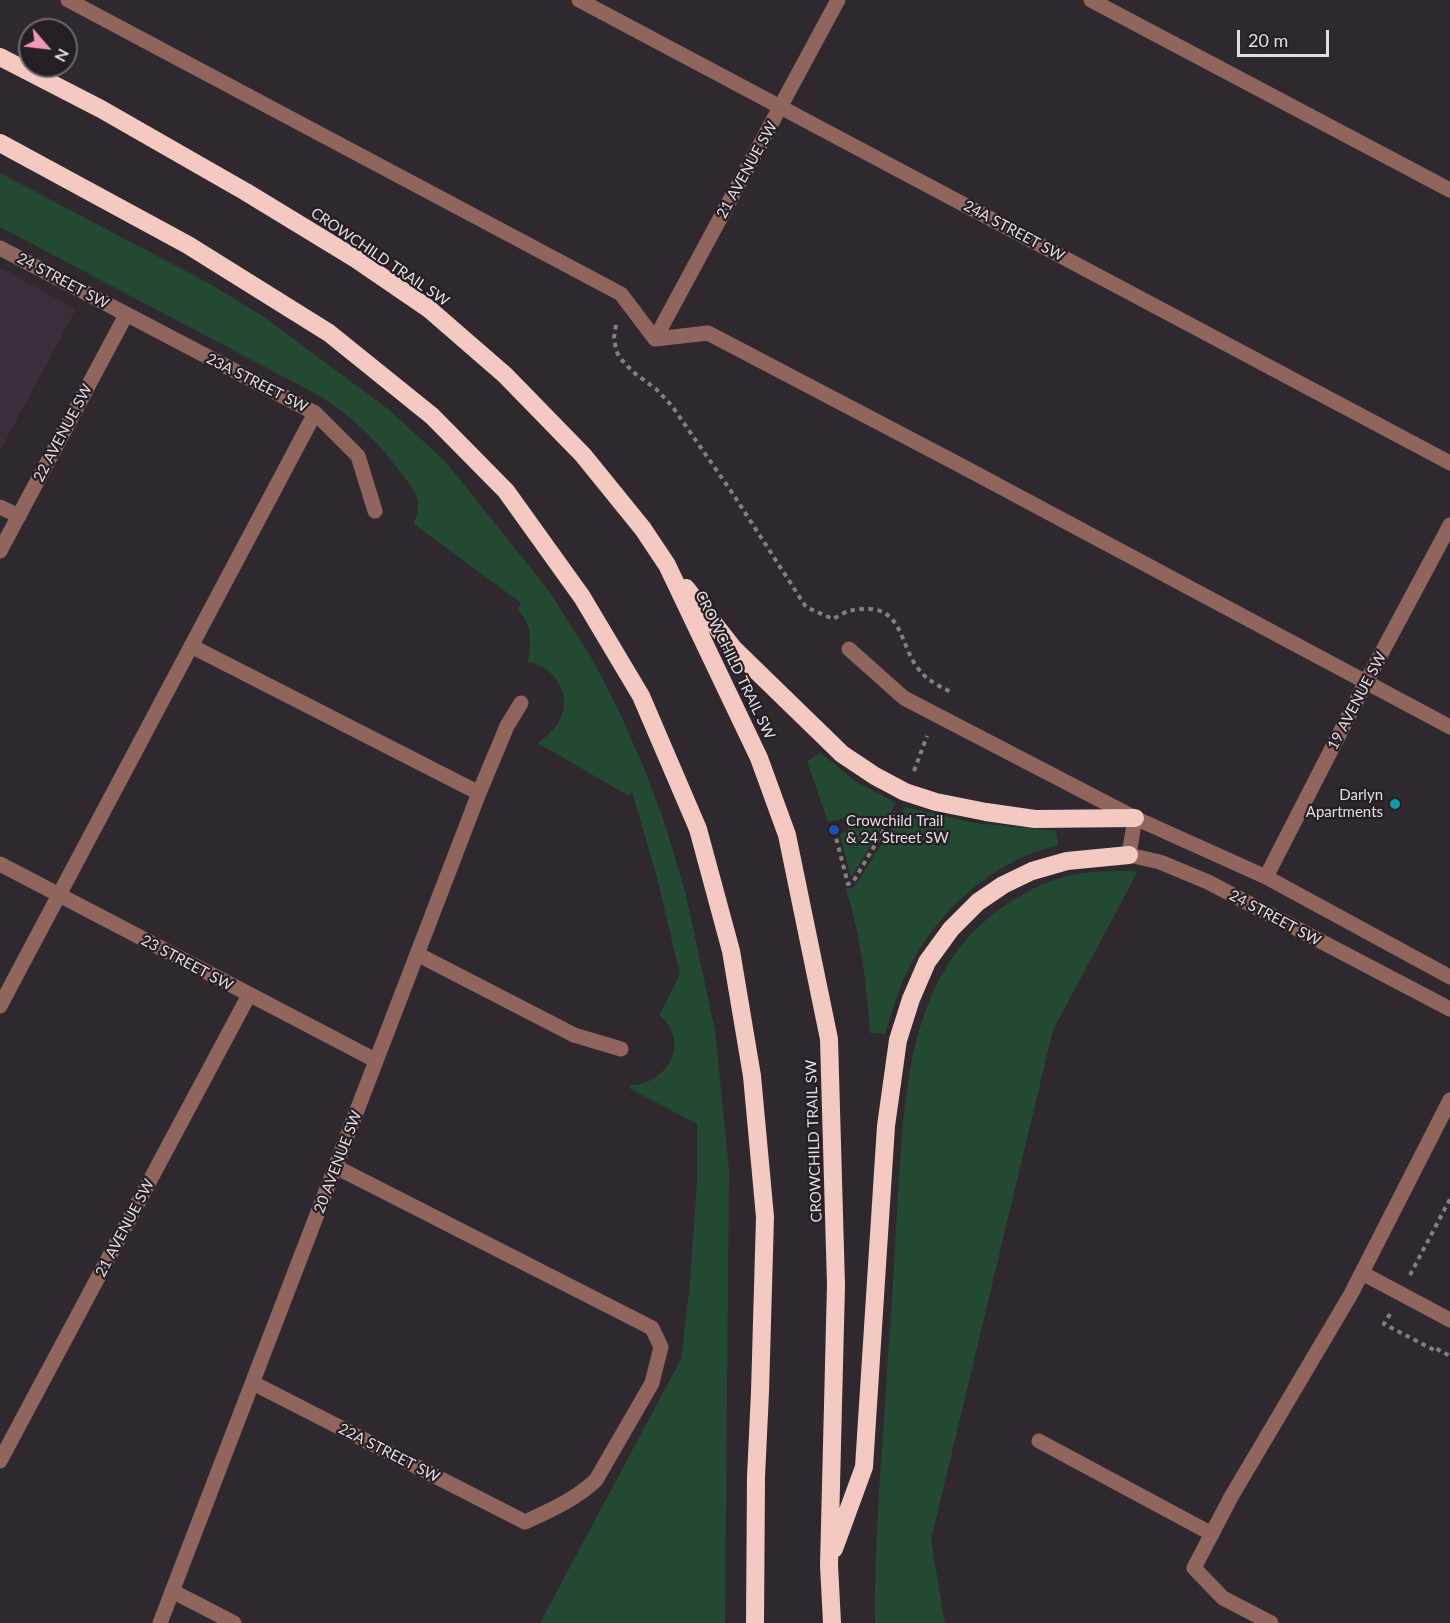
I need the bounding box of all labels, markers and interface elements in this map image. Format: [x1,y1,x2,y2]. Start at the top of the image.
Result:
north arrow [18,18,78,78]
scale bar [1240,18,1332,56]
text: 20 m [1248,29,1288,51]
text: N [51,46,74,66]
street label: 21 AVENUE SW [713,118,781,222]
street label: 24A STREET SW [961,197,1067,265]
street label: CROWCHILD TRAIL SW [307,204,453,310]
street label: 24 STREET SW [14,249,112,313]
street label: 23A STREET SW [203,350,311,416]
street label: 22 AVENUE SW [30,381,96,485]
street label: CROWCHILD TRAIL SW [691,588,779,742]
street label: 19 AVENUE SW [1324,649,1390,753]
place label: Darlyn Apartments [1306,786,1383,821]
marker: Darlyn Apartments [1388,797,1402,811]
place label: Crowchild Trail & 24 Street SW [846,812,949,847]
marker: Crowchild Trail & 24 Street SW [827,823,841,837]
street label: 24 STREET SW [1226,886,1324,950]
street label: 23 STREET SW [138,931,236,995]
street label: CROWCHILD TRAIL SW [802,1059,826,1223]
street label: 20 AVENUE SW [310,1108,366,1216]
street label: 21 AVENUE SW [92,1176,158,1280]
street label: 22A STREET SW [335,1420,443,1486]

